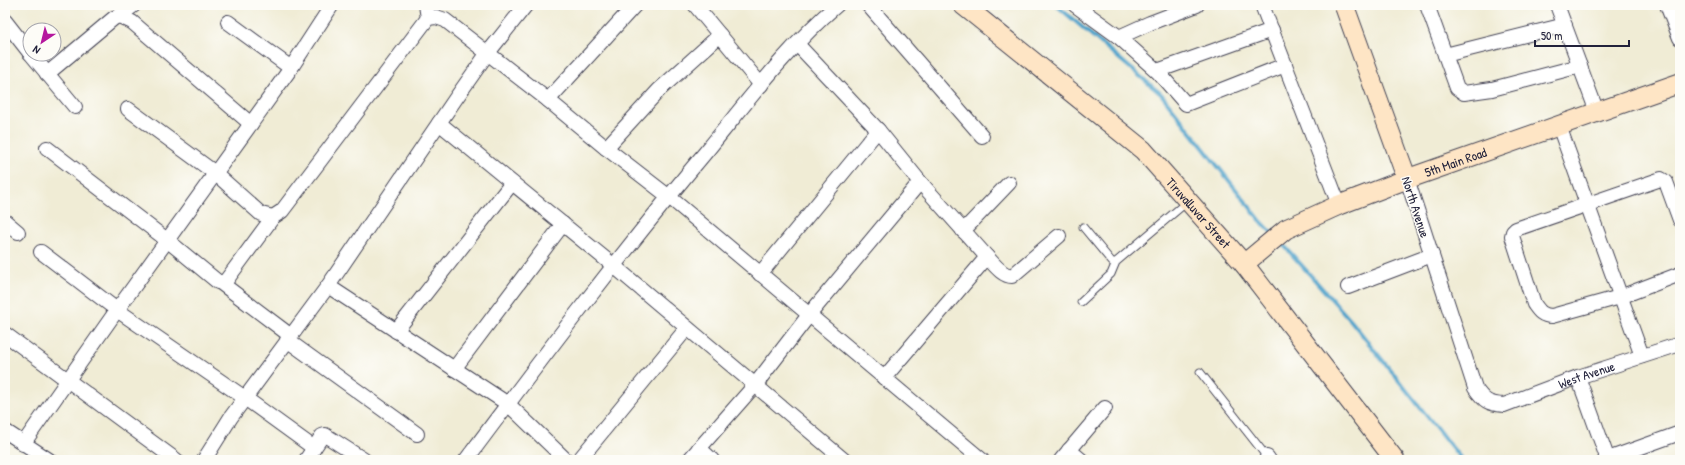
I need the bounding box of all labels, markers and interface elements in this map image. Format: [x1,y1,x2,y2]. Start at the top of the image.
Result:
north arrow [22,22,62,62]
scale bar [1535,22,1629,48]
text: 50 m [1541,27,1562,44]
text: N [30,43,43,58]
street label: 5th Main Road [1422,143,1489,181]
street label: Tiruvalluvar Street [1162,173,1235,252]
street label: North Avenue [1398,174,1434,240]
street label: West Avenue [1555,357,1617,393]

